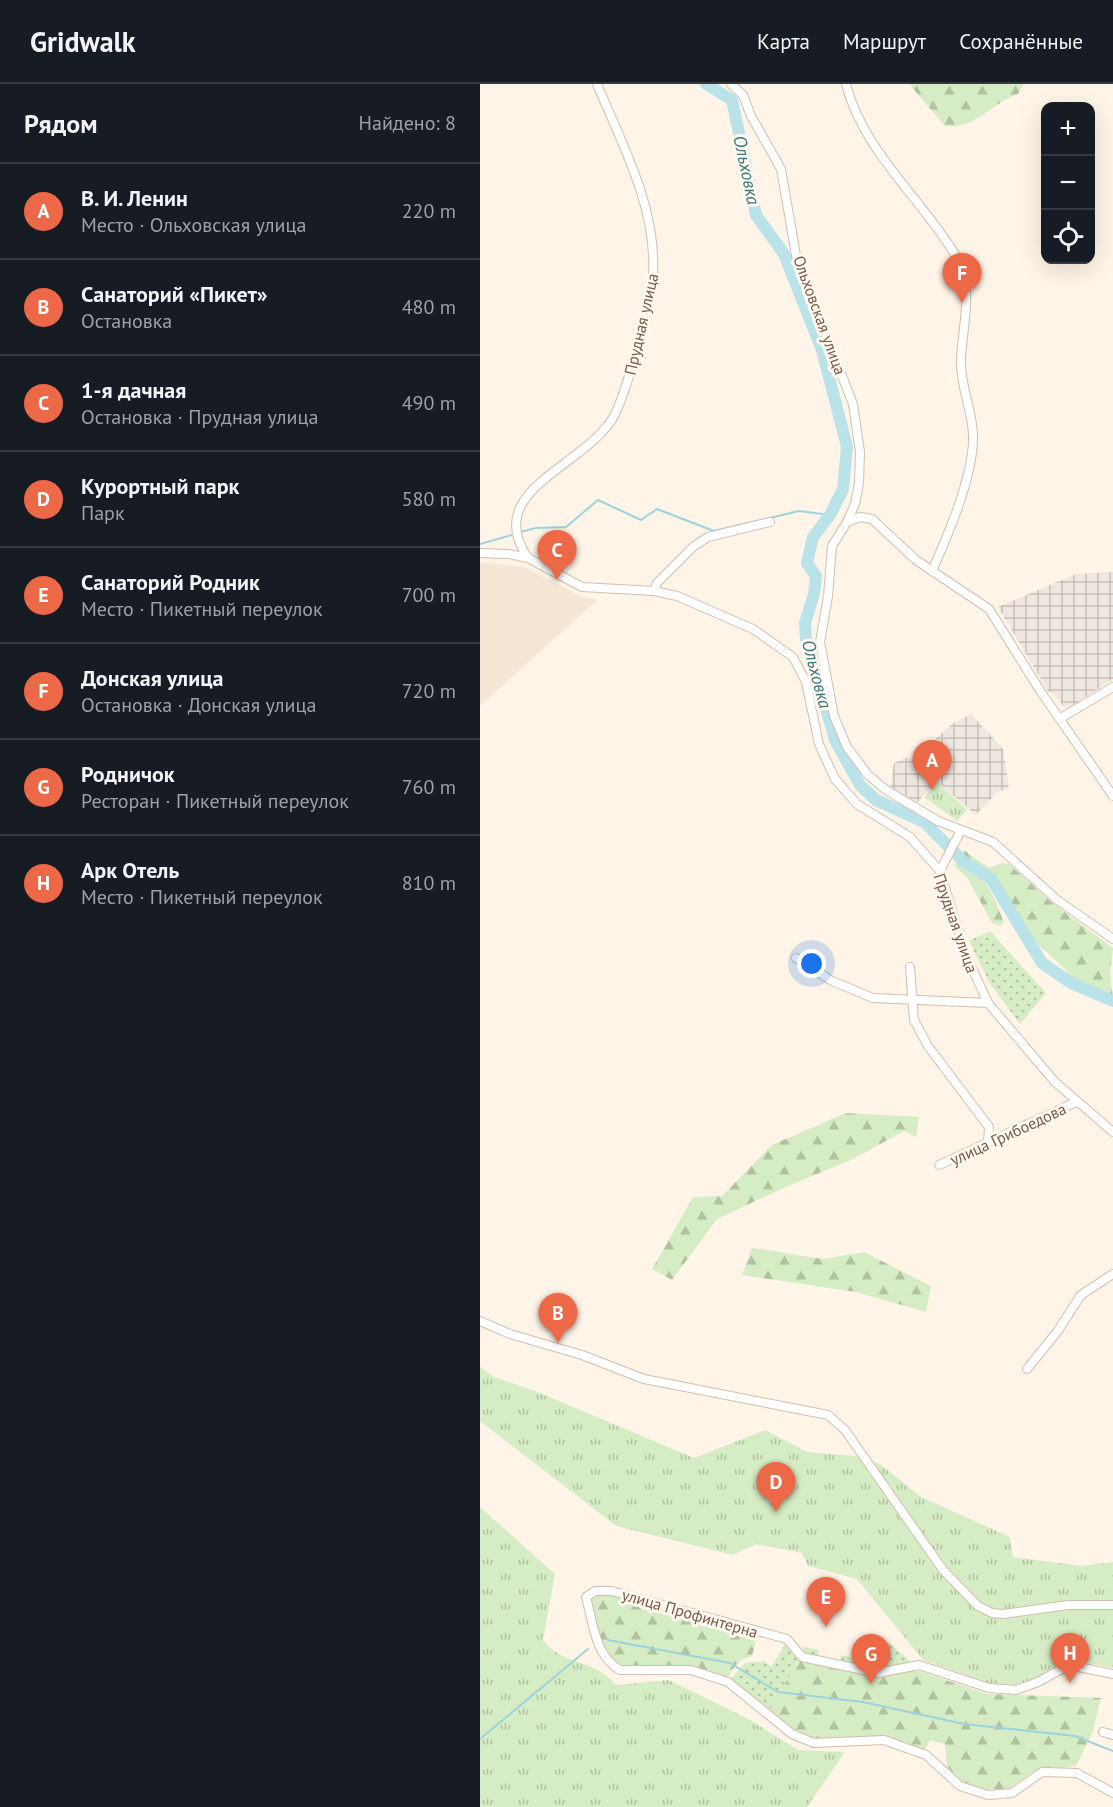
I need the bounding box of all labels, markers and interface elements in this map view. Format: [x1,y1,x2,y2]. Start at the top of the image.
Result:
text: Gridwalk [30,23,136,60]
text: Карта [757,28,810,55]
text: Маршрут [843,28,926,55]
text: Сохранённые [959,28,1083,55]
map controls [1041,102,1095,264]
button: + [1041,102,1095,156]
text: Рядом [24,107,98,140]
text: Найдено: 8 [359,110,456,136]
water label: Ольховка [728,133,766,207]
button: − [1041,156,1095,210]
text: В. И. Ленин [81,184,188,212]
text: A [37,198,50,224]
text: 220 m [402,198,456,224]
button: locate [1041,210,1095,264]
text: Место · Ольховская улица [81,212,306,238]
street label: Ольховская улица [789,253,851,377]
pin: F [942,254,982,303]
street label: Прудная улица [620,271,662,377]
text: Санаторий «Пикет» [81,280,268,308]
text: B [38,294,49,320]
text: 480 m [402,294,456,320]
text: Остановка [81,308,172,334]
text: 1-я дачная [81,376,186,404]
text: C [38,390,49,416]
text: 490 m [402,390,456,416]
text: Остановка · Прудная улица [81,404,318,430]
text: Курортный парк [81,472,239,500]
text: D [37,486,50,512]
text: 580 m [402,486,456,512]
text: Парк [81,500,124,526]
pin: C [538,530,577,580]
text: Санаторий Родник [81,568,260,596]
text: E [38,582,49,608]
text: 700 m [402,582,456,608]
text: Место · Пикетный переулок [81,596,323,622]
water label: Ольховка [797,637,837,711]
text: Донская улица [81,664,223,692]
text: F [38,678,49,704]
text: 720 m [402,678,456,704]
text: Остановка · Донская улица [81,692,316,718]
pin: A [912,740,952,790]
text: Родничок [81,760,175,788]
text: G [37,774,50,800]
text: 760 m [402,774,456,800]
text: Ресторан · Пикетный переулок [81,788,349,814]
text: Арк Отель [81,856,179,884]
text: H [37,870,50,896]
text: 810 m [402,870,456,896]
street label: Прудная улица [930,871,982,975]
text: Место · Пикетный переулок [81,884,323,910]
your location [797,949,826,978]
street label: улица Грибоедова [947,1098,1069,1170]
pin: B [538,1294,578,1343]
pin: D [756,1462,796,1512]
pin: E [806,1578,846,1627]
street label: улица Профинтерна [620,1584,760,1642]
pin: G [852,1634,890,1684]
pin: H [1050,1634,1090,1683]

